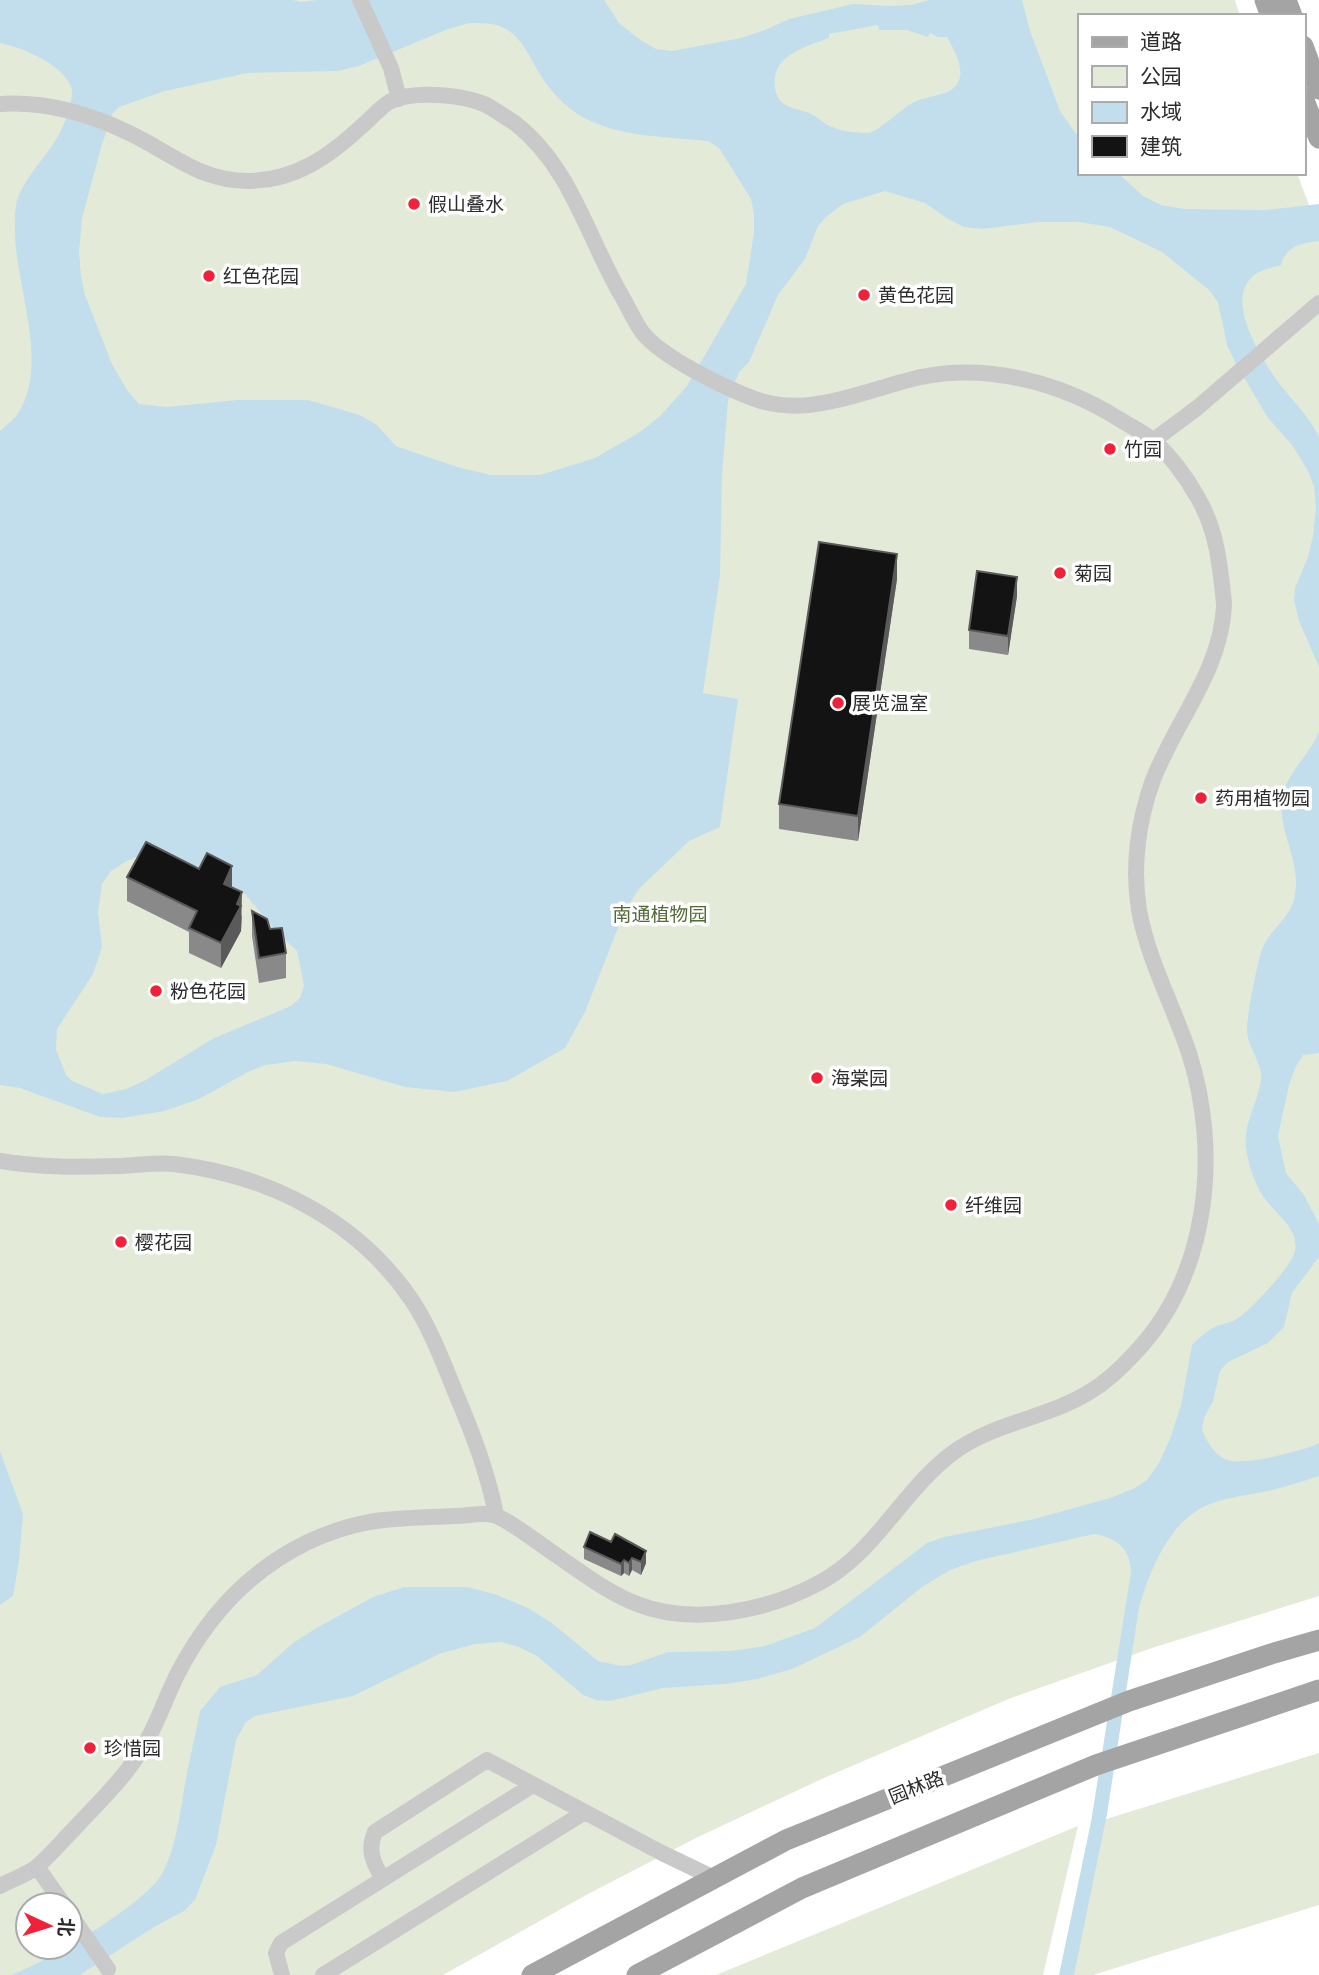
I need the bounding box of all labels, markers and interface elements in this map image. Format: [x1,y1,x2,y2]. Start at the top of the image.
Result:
legend [1078,14,1305,175]
text: 道路 [1140,30,1182,57]
text: 公园 [1140,65,1182,92]
text: 水域 [1140,100,1182,127]
text: 建筑 [1140,135,1182,162]
place label: 假山叠水 [428,194,504,218]
marker: 假山叠水 [406,196,422,212]
place label: 红色花园 [223,266,299,290]
marker: 红色花园 [201,268,217,284]
place label: 黄色花园 [878,285,954,309]
marker: 黄色花园 [856,287,872,303]
place label: 竹园 [1124,439,1162,463]
marker: 竹园 [1102,441,1118,457]
place label: 菊园 [1074,563,1112,587]
marker: 菊园 [1052,565,1068,581]
place label: 展览温室 [852,693,928,717]
marker: 展览温室 [830,695,846,711]
place label: 药用植物园 [1215,788,1310,812]
marker: 药用植物园 [1193,790,1209,806]
park label: 南通植物园 [612,904,708,928]
place label: 粉色花园 [170,981,246,1005]
marker: 粉色花园 [148,983,164,999]
place label: 海棠园 [831,1068,888,1092]
marker: 海棠园 [809,1070,825,1086]
place label: 纤维园 [965,1195,1022,1219]
marker: 纤维园 [943,1197,959,1213]
place label: 樱花园 [135,1232,192,1256]
marker: 樱花园 [113,1234,129,1250]
place label: 珍惜园 [104,1738,161,1762]
marker: 珍惜园 [82,1740,98,1756]
street label: 园林路 [886,1767,948,1811]
north arrow [14,1891,84,1961]
text: 北 [51,1917,77,1937]

